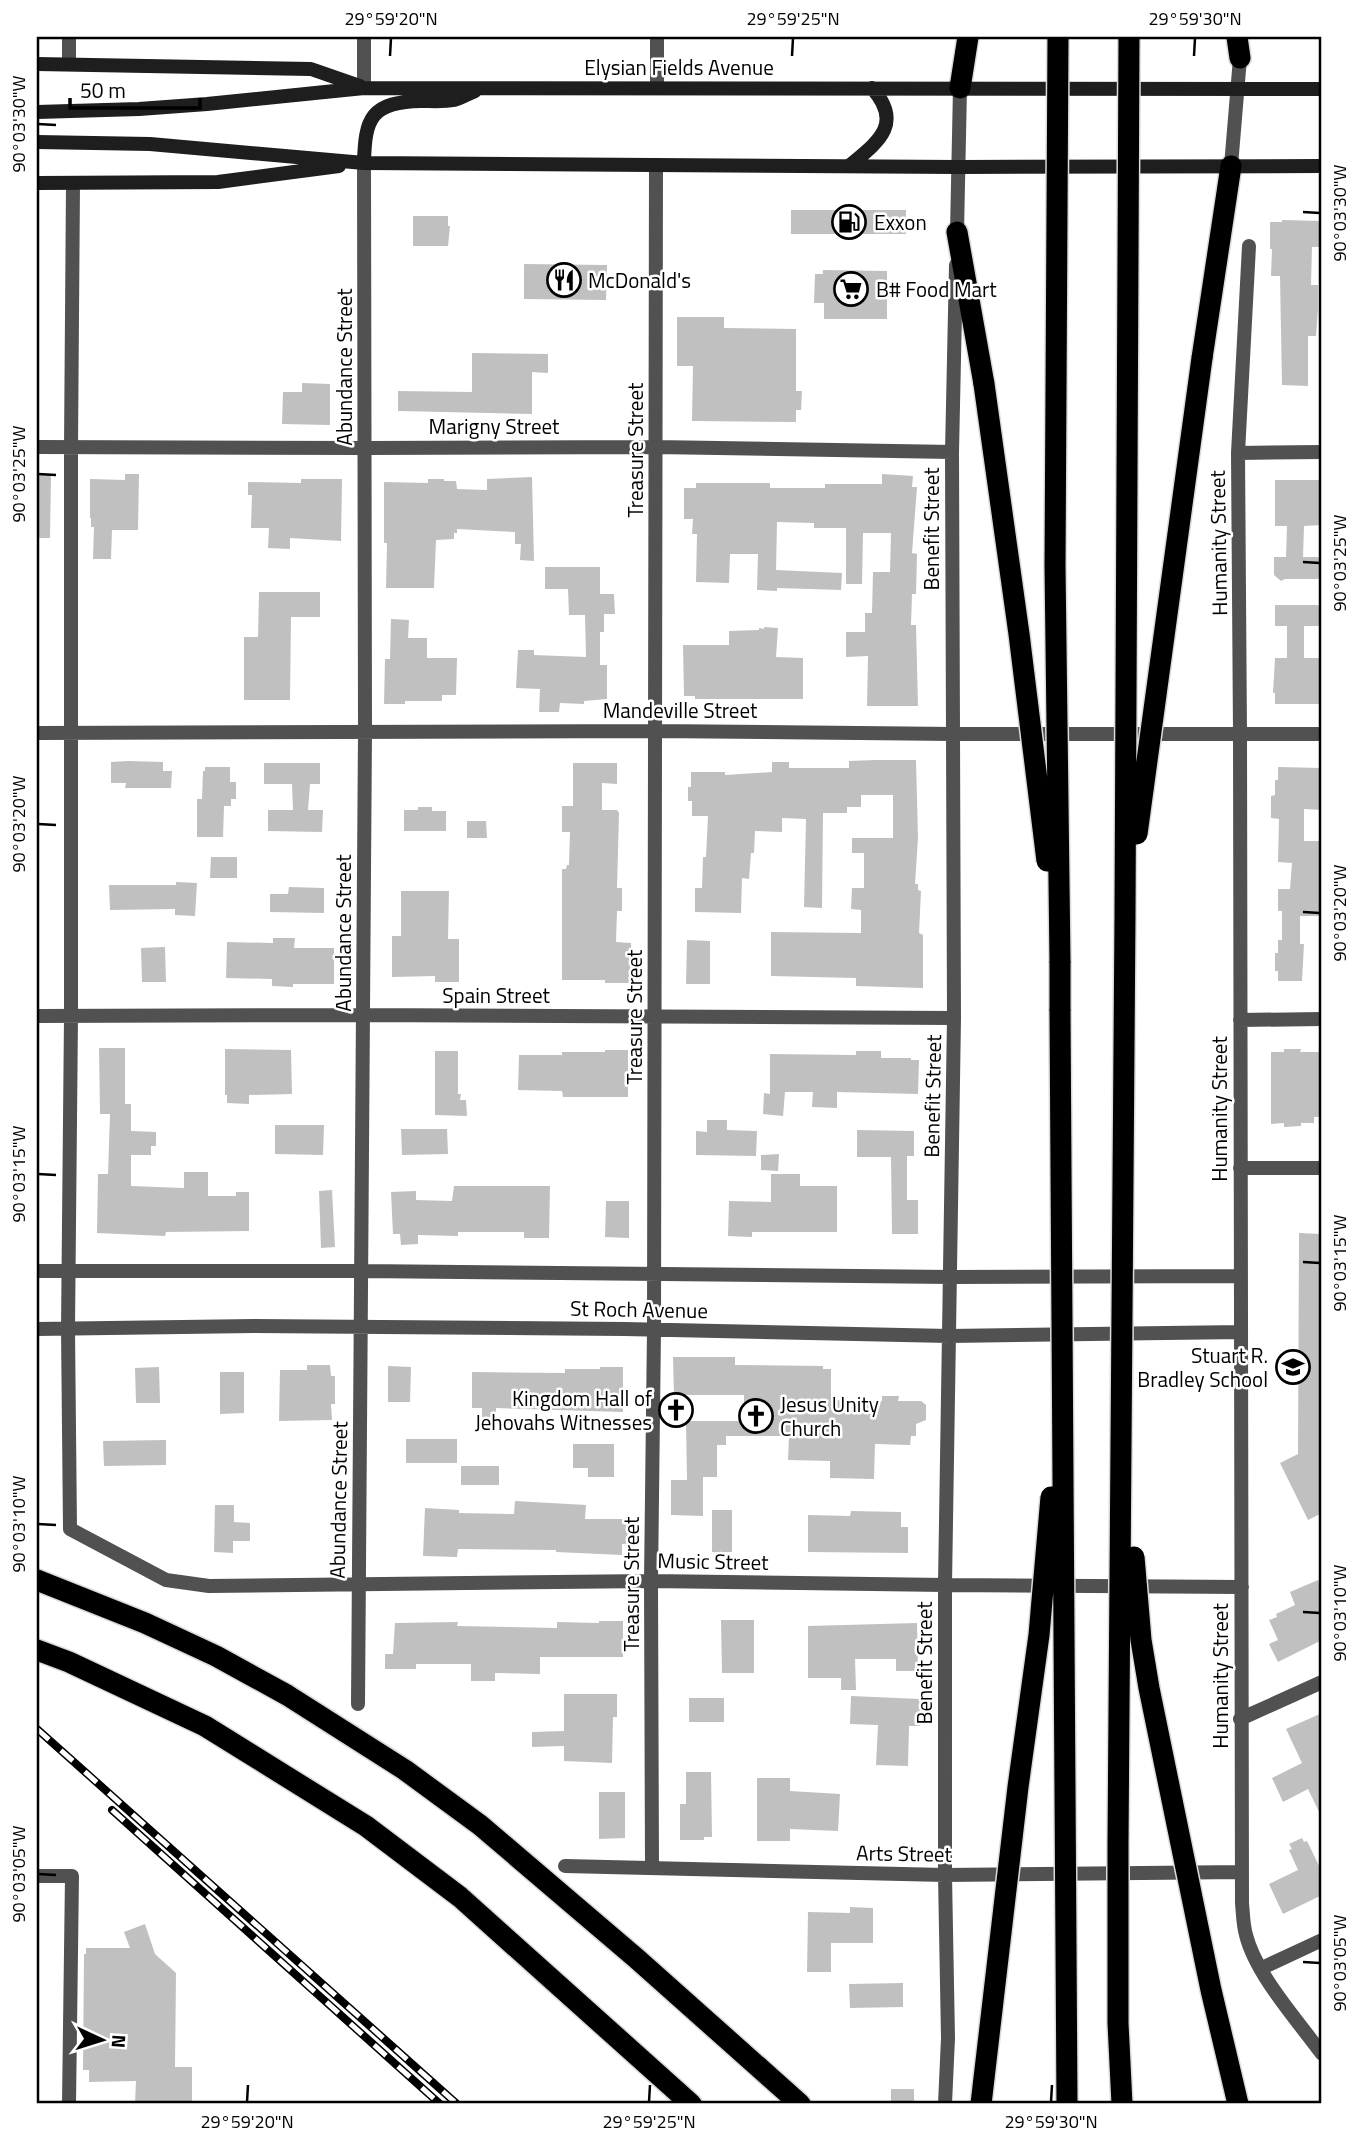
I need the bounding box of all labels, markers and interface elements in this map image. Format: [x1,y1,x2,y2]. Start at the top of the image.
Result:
text: 29°59'20"N [344,5,438,32]
text: 29°59'25"N [746,5,840,32]
text: 29°59'30"N [1148,5,1242,32]
street label: Elysian Fields Avenue [584,51,774,83]
scale bar [70,66,200,110]
text: 50 m [80,74,126,106]
text: 90°03'30"W [5,75,32,172]
text: 90°03'30"W [1326,164,1353,261]
fuel station icon: Exxon [830,203,868,241]
place label: Exxon [874,206,927,238]
restaurant icon: McDonald's [545,261,583,299]
place label: McDonald's [588,264,691,296]
supermarket icon: B# Food Mart [832,270,870,308]
place label: B# Food Mart [876,273,997,305]
street label: Abundance Street [328,288,360,446]
street label: Treasure Street [619,382,651,517]
street label: Marigny Street [429,410,560,442]
text: 90°03'25"W [5,425,32,522]
street label: Benefit Street [915,467,947,591]
street label: Humanity Street [1201,469,1235,616]
text: 90°03'25"W [1326,514,1353,611]
street label: Mandeville Street [603,694,758,726]
text: 90°03'20"W [5,775,32,872]
street label: Abundance Street [327,854,359,1012]
text: 90°03'20"W [1326,864,1353,961]
street label: Treasure Street [618,949,650,1084]
street label: Spain Street [442,979,550,1011]
street label: Benefit Street [915,1034,949,1158]
street label: Humanity Street [1203,1036,1235,1182]
text: 90°03'15"W [5,1125,32,1222]
text: 90°03'15"W [1326,1214,1353,1311]
street label: St Roch Avenue [570,1292,708,1326]
place label: Stuart R. Bradley School [1137,1339,1268,1395]
school or university icon: Stuart R. Bradley School [1274,1348,1312,1386]
place label: Kingdom Hall of Jehovahs Witnesses [475,1382,652,1438]
place label: Jesus Unity Church [780,1388,879,1444]
church icon: Kingdom Hall of Jehovahs Witnesses [657,1391,695,1429]
church icon: Jesus Unity Church [737,1397,775,1435]
street label: Abundance Street [321,1420,355,1579]
text: 90°03'10"W [5,1475,32,1572]
street label: Treasure Street [615,1516,647,1651]
street label: Music Street [657,1544,769,1578]
text: 90°03'10"W [1326,1564,1353,1661]
street label: Benefit Street [908,1601,940,1725]
street label: Humanity Street [1204,1603,1236,1749]
text: 90°03'05"W [5,1825,32,1922]
street label: Arts Street [856,1836,953,1870]
text: 90°03'05"W [1326,1914,1353,2011]
north arrow [66,2004,136,2074]
text: N [105,2034,134,2049]
text: 29°59'20"N [200,2108,294,2135]
text: 29°59'25"N [602,2108,696,2135]
text: 29°59'30"N [1004,2108,1098,2135]

